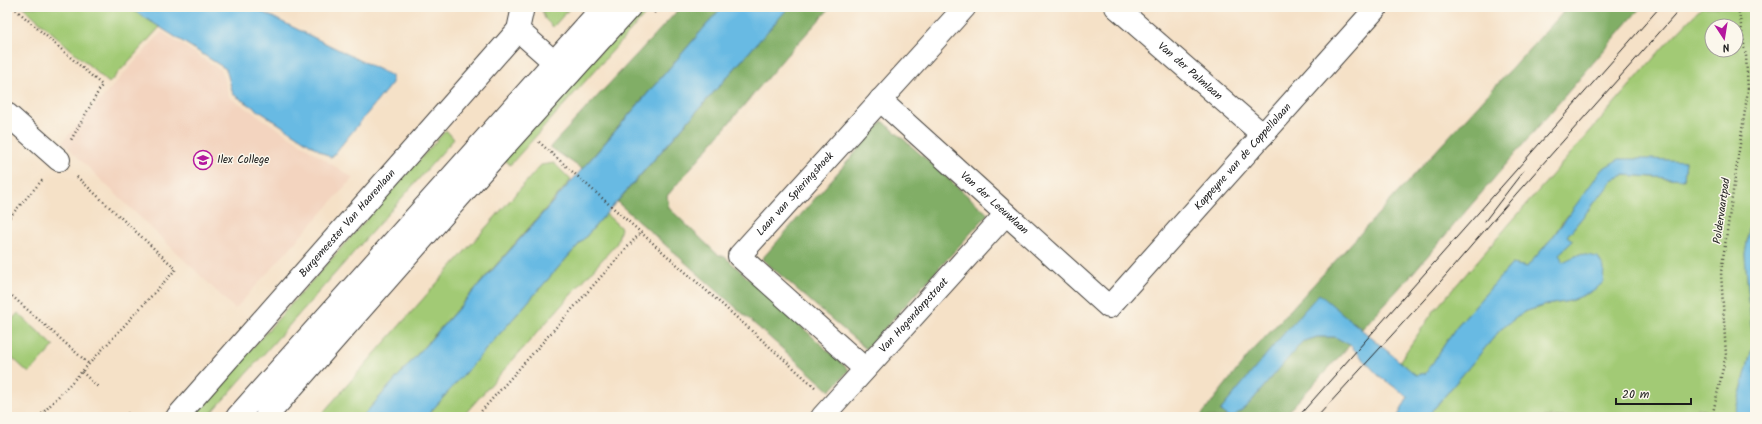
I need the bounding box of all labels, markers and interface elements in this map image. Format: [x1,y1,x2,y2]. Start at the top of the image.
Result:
north arrow [1704,18,1744,58]
text: N [1721,37,1731,56]
street label: Van der Palmlaan [1153,38,1227,105]
street label: Kappeyne van de Coppellolaan [1190,99,1296,215]
street label: Laan van Spieringshoek [752,147,839,240]
school or university icon: Ilex College [192,149,214,171]
place label: Ilex College [217,151,269,169]
street label: Burgemeester Van Haarenlaan [295,165,400,282]
street label: Van der Leeuwlaan [956,167,1033,239]
street label: Poldervaartpad [1708,176,1736,245]
street label: Van Hogendorpstraat [875,273,954,357]
scale bar [1616,380,1691,406]
text: 20 m [1622,385,1650,404]

